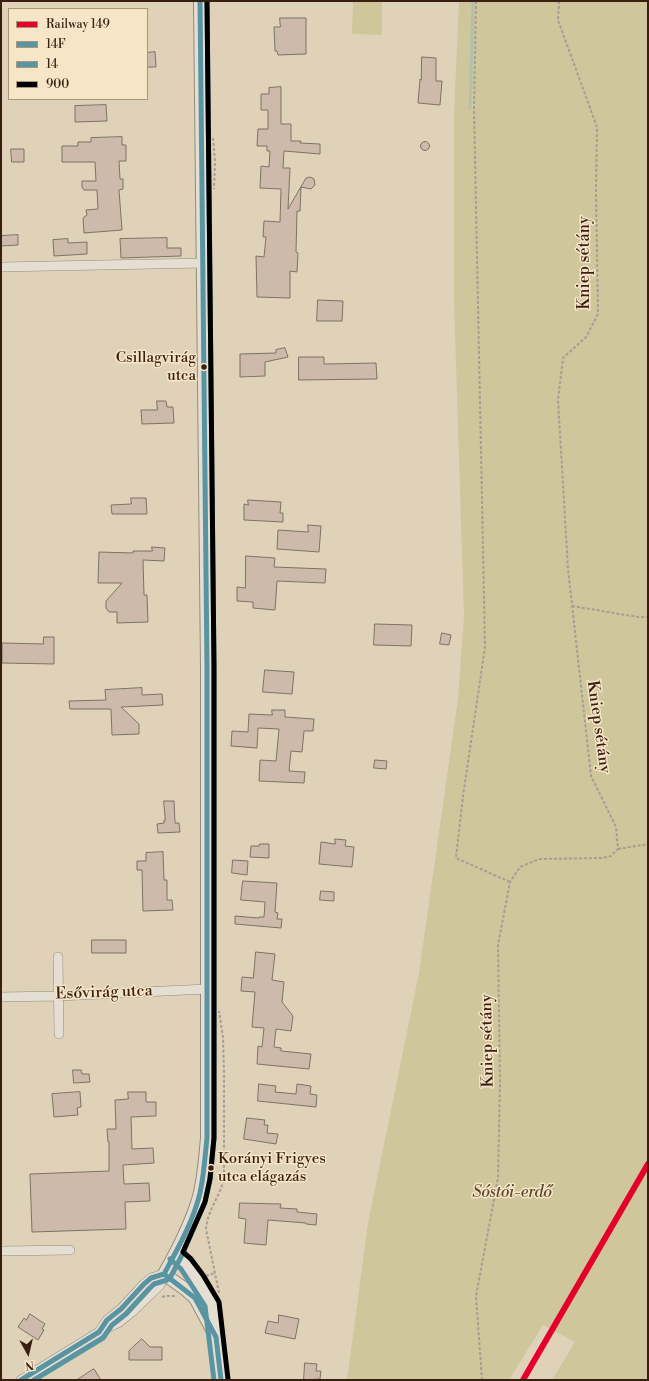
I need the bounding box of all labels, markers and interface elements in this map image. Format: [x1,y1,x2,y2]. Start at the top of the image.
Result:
legend [8,8,148,100]
text: Railway 149 [46,17,110,32]
text: 14F [46,37,66,52]
text: 14 [46,57,58,72]
text: 900 [46,77,69,92]
street label: Kniep sétány [575,216,595,310]
place label: Csillagvirág utca [116,349,196,384]
marker: Csillagvirág utca [199,362,209,372]
street label: Kniep sétány [582,679,614,775]
street label: Esővirág utca [55,982,153,1004]
street label: Kniep sétány [478,994,498,1088]
place label: Korányi Frigyes utca elágazás [218,1150,326,1185]
marker: Korányi Frigyes utca elágazás [206,1163,216,1173]
park label: Sóstói-erdő [472,1183,552,1203]
north arrow [8,1333,48,1373]
text: N [24,1357,35,1372]

